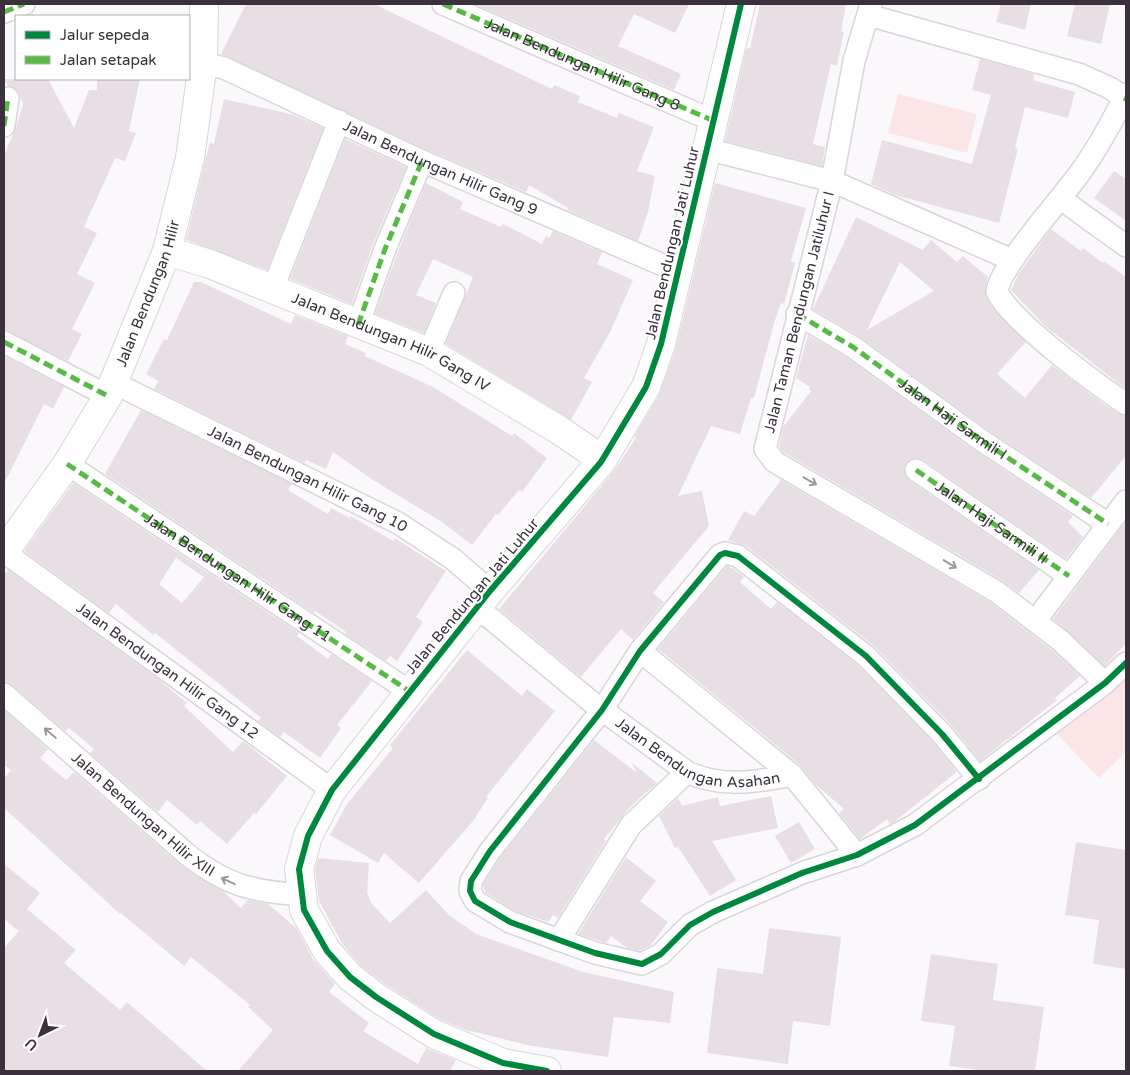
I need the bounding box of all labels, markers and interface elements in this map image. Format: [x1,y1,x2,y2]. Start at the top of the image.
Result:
street label: Jalan Bendungan Hilir Gang 8 [482,14,683,114]
legend [15,15,190,80]
text: Jalur sepeda [60,26,149,44]
text: Jalan setapak [60,51,157,69]
street label: Jalan Bendungan Hilir Gang 9 [340,116,541,219]
street label: Jalan Bendungan Jati Luhur [641,144,703,341]
street label: Jalan Taman Bendungan Jatiluhur I [760,189,838,435]
street label: Jalan Bendungan Hilir [112,218,183,369]
street label: Jalan Bendungan Hilir Gang IV [289,289,494,396]
street label: Jalan Haji Sarmili I [895,374,1010,464]
street label: Jalan Bendungan Hilir Gang 10 [205,422,411,536]
one-way arrow [802,477,817,486]
street label: Jalan Haji Sarmili II [932,477,1051,568]
street label: Jalan Bendungan Hilir Gang 11 [141,509,335,646]
street label: Jalan Bendungan Jati Luhur [402,514,543,677]
one-way arrow [942,559,956,569]
street label: Jalan Bendungan Hilir Gang 12 [73,599,262,743]
street label: Jalan Bendungan Asahan [612,714,781,791]
one-way arrow [43,728,56,739]
street label: Jalan Bendungan Hilir XIII [68,748,218,880]
one-way arrow [221,876,236,885]
north arrow [15,1010,65,1060]
text: U [22,1034,41,1054]

